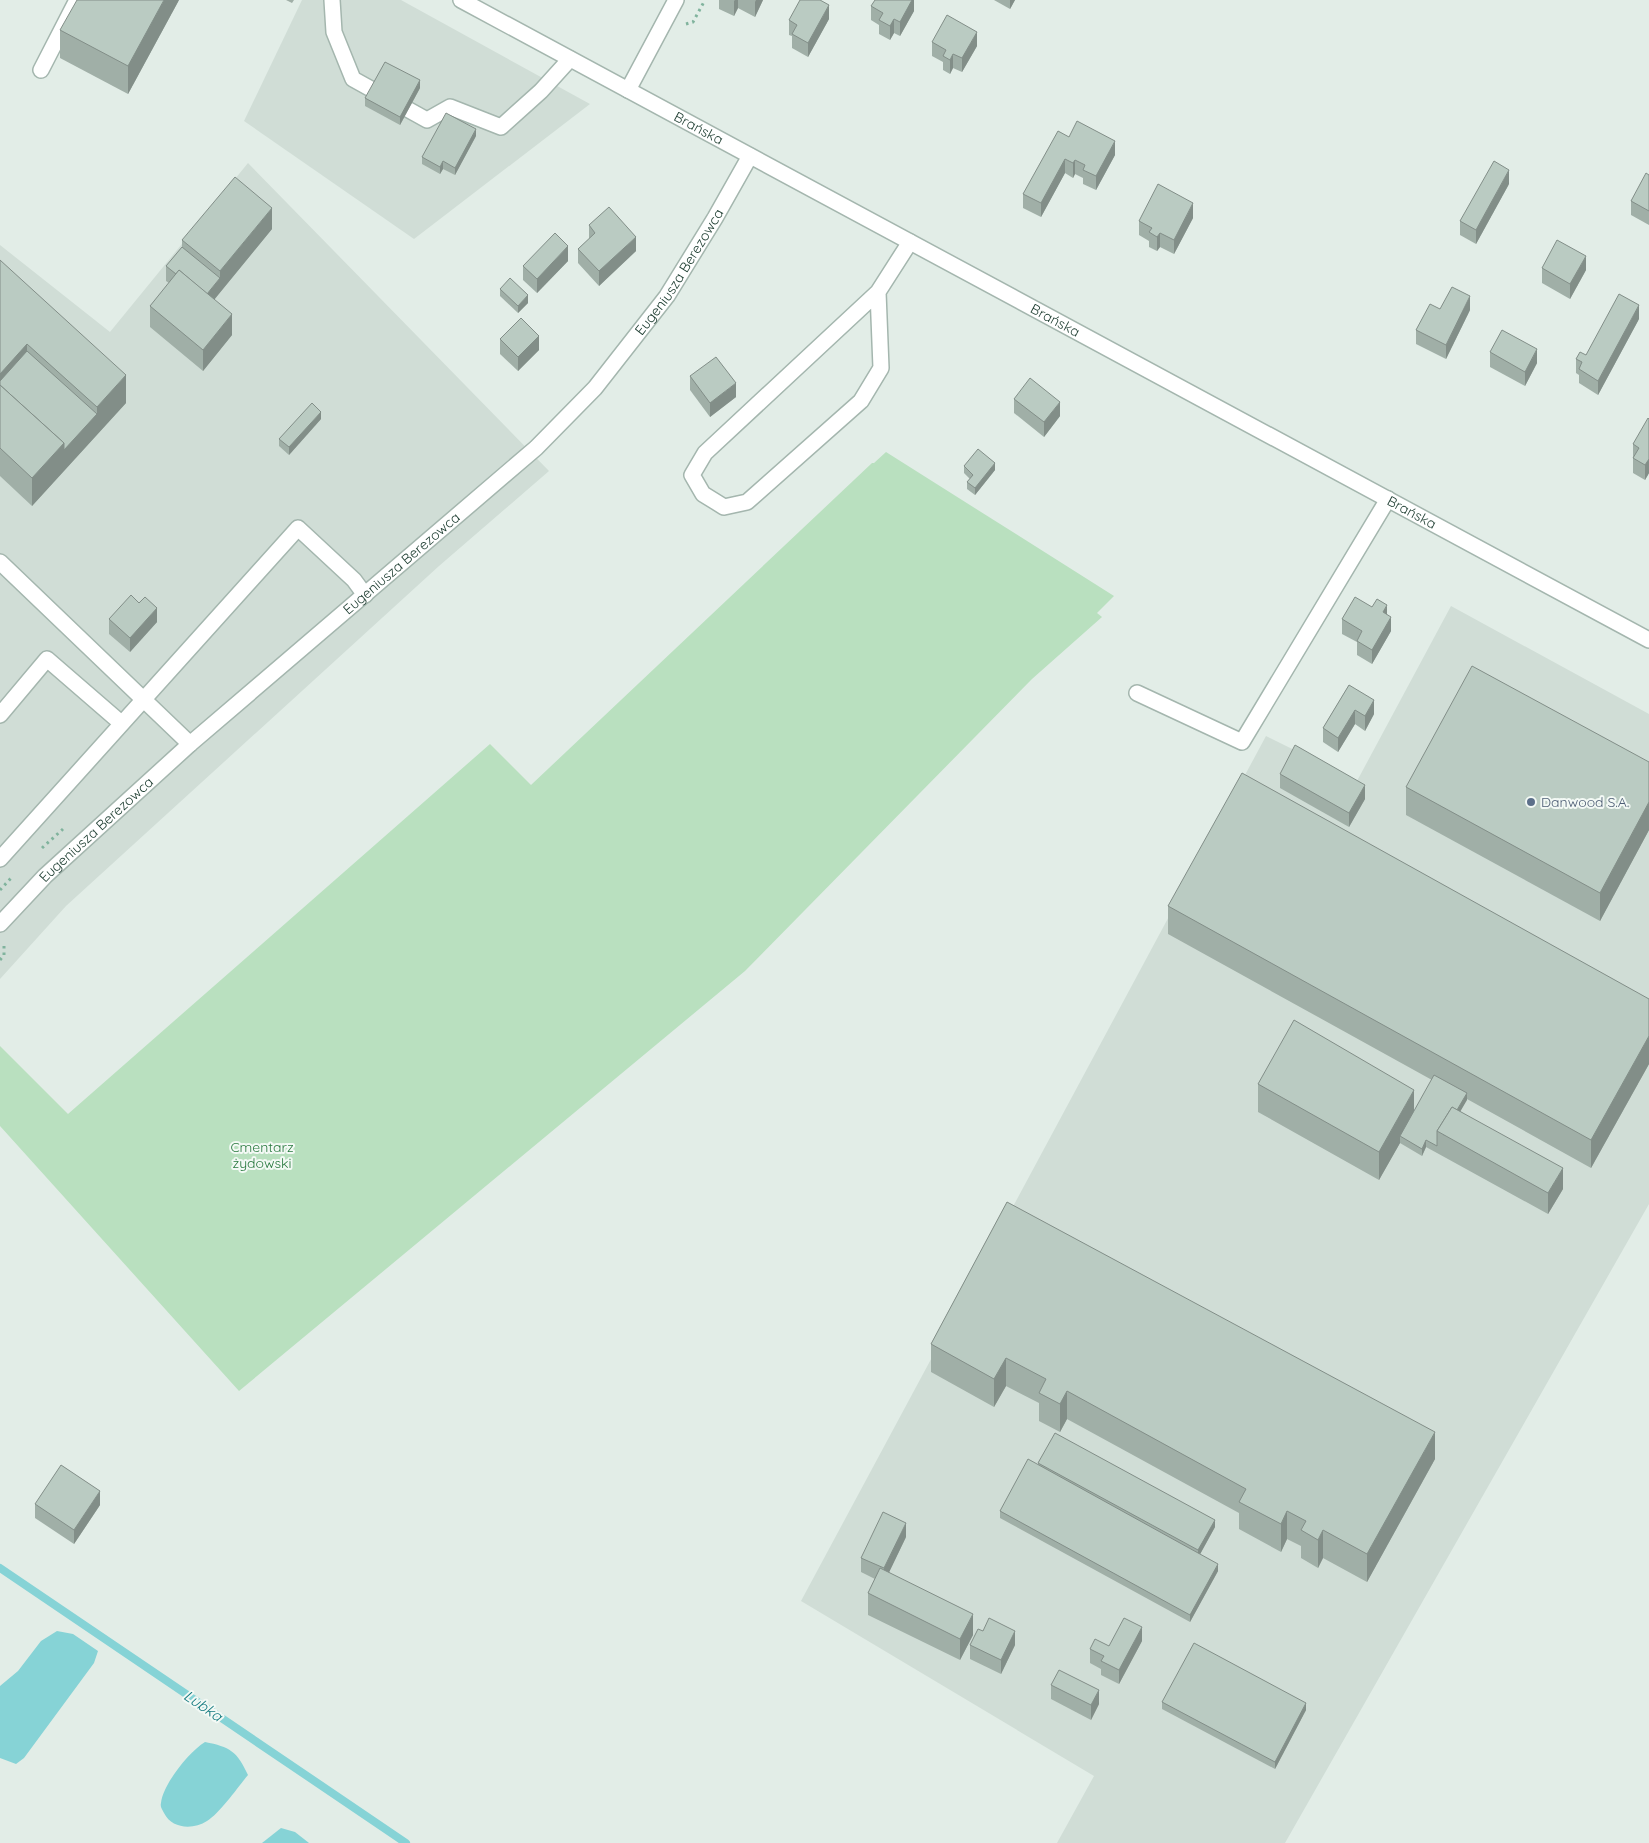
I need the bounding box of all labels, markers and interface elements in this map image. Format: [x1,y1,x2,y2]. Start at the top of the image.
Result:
street label: Brańska [671,107,726,149]
street label: Eugeniusza Berezowca [631,206,727,339]
street label: Brańska [1027,300,1083,341]
street label: Brańska [1384,492,1440,533]
street label: Eugeniusza Berezowca [339,508,463,618]
street label: Eugeniusza Berezowca [35,773,157,886]
place label: Danwood S.A. [1541,793,1629,811]
marker: Danwood S.A. [1525,796,1537,808]
park label: Cmentarz żydowski [230,1138,294,1172]
water label: Lubka [180,1686,227,1726]

